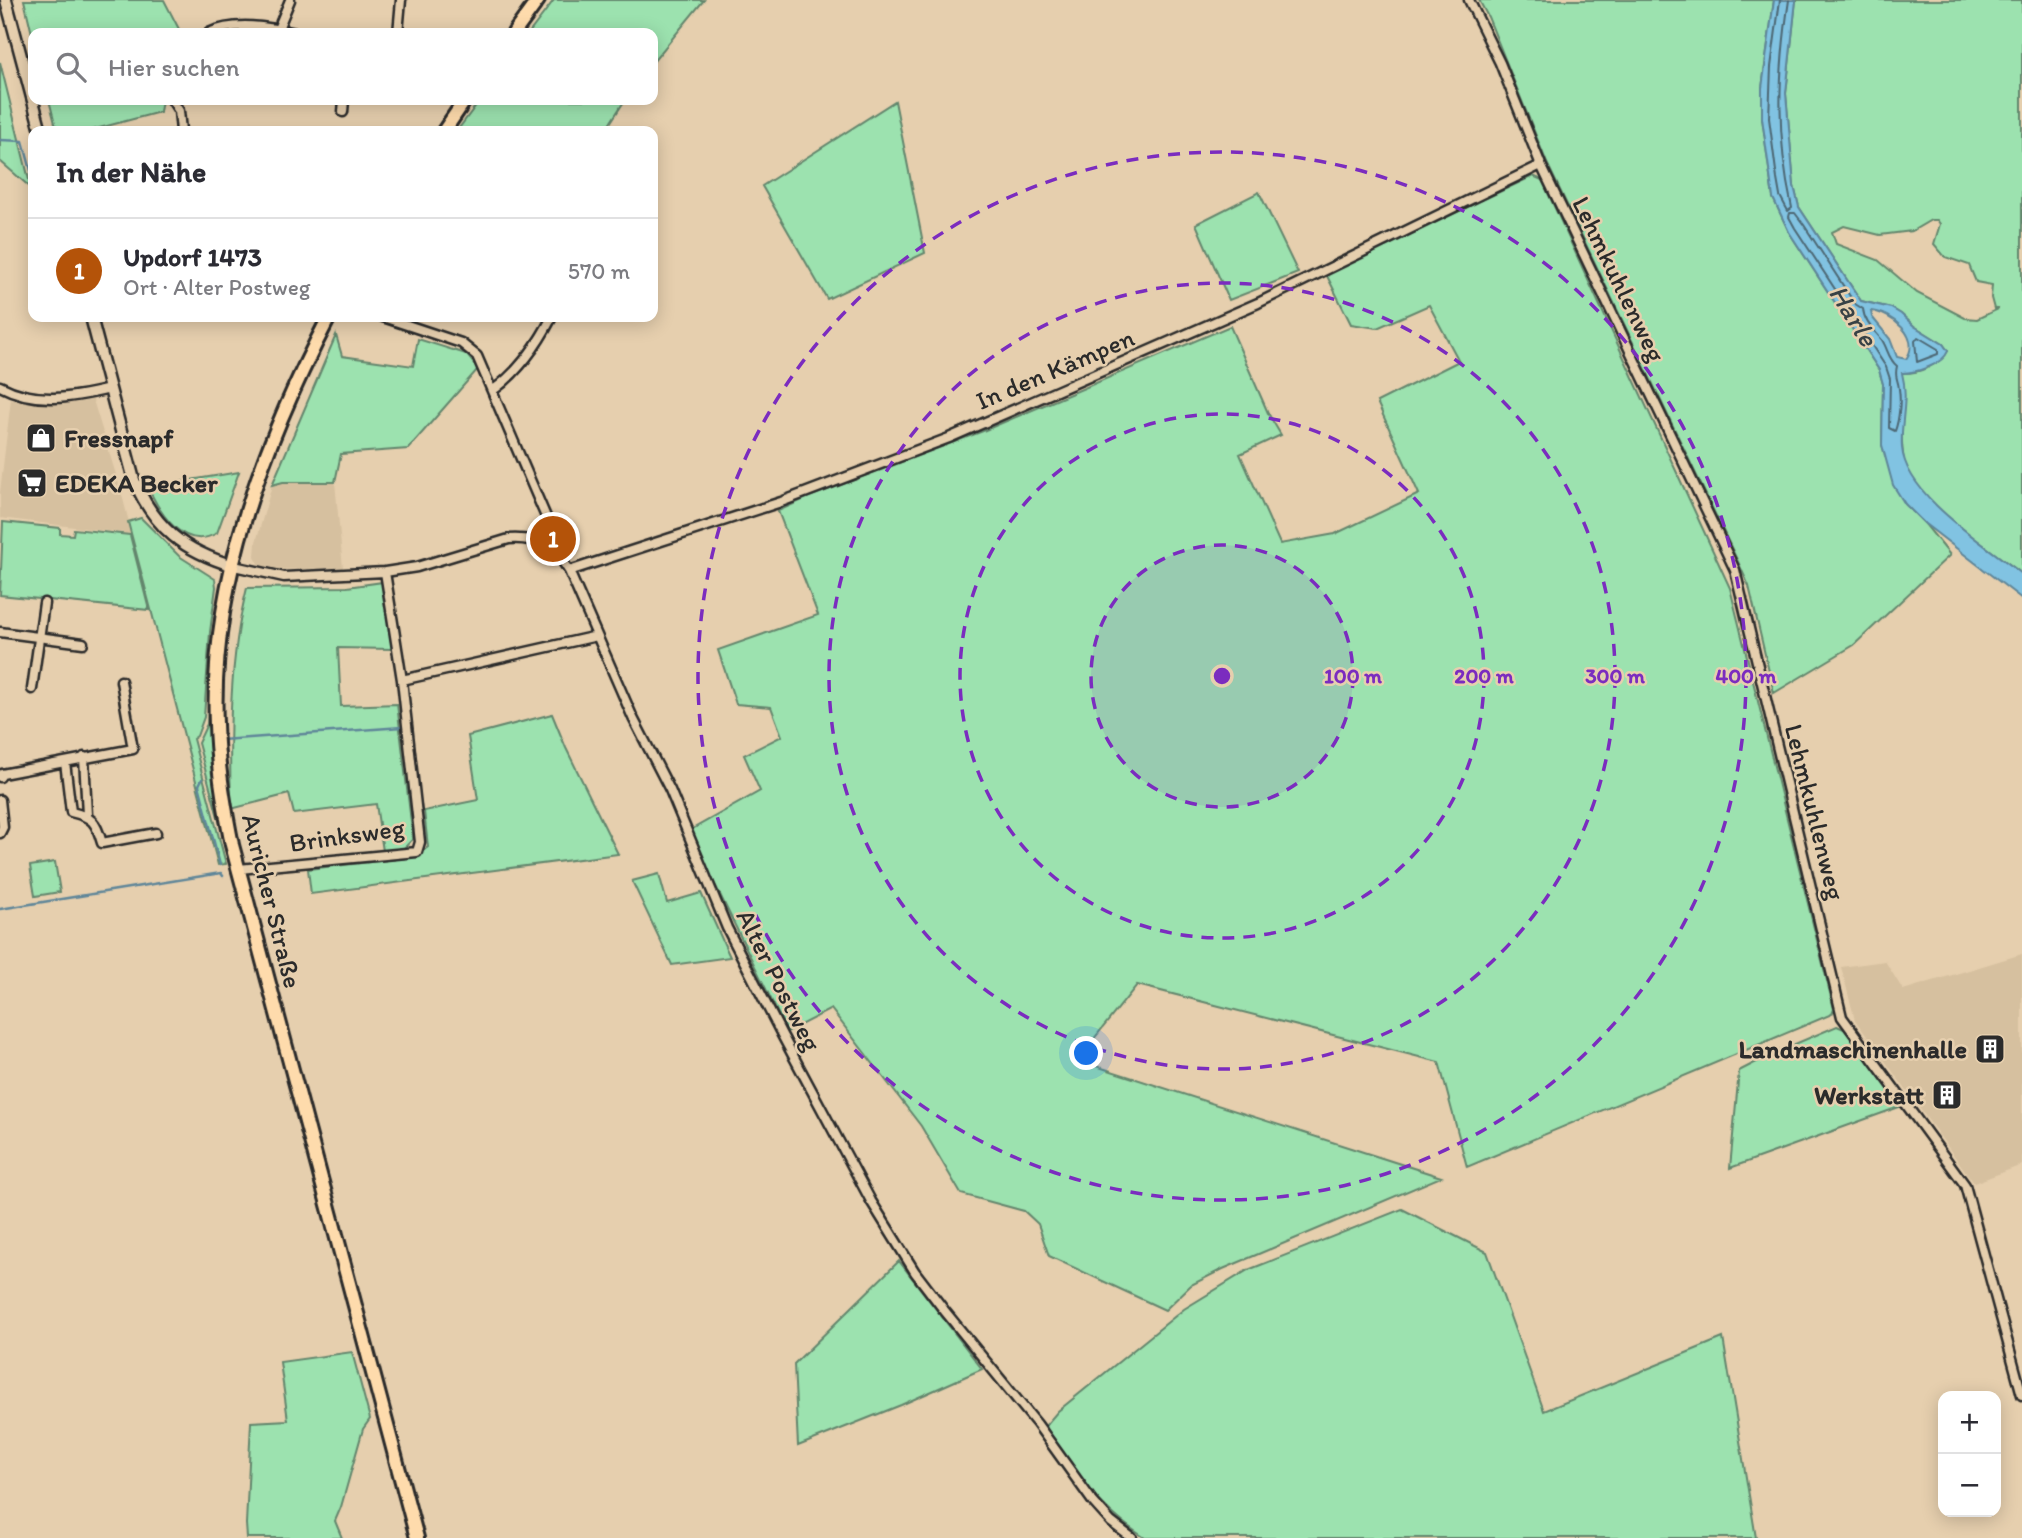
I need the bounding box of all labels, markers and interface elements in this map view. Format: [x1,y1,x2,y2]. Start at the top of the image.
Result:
search box [28,28,658,105]
icon: search [52,48,90,86]
text: Hier suchen [108,51,240,83]
text: In der Nähe [56,153,206,190]
street label: Lehmkuhlenweg [1565,191,1673,368]
text: Updorf 1473 [123,241,262,273]
text: 1 [74,257,84,285]
text: 570 m [568,257,630,285]
text: Ort · Alter Postweg [123,273,311,301]
water label: Harle [1822,278,1887,354]
street label: In den Kämpen [971,321,1139,417]
shop icon: Fressnapf [24,421,58,455]
place label: Fressnapf [64,422,174,454]
supermarket icon: EDEKA Becker [15,466,49,500]
place label: EDEKA Becker [55,467,218,499]
pin: 1 [530,513,576,565]
text: 100 m [1324,663,1382,688]
text: 200 m [1454,663,1514,688]
text: 300 m [1585,663,1645,688]
text: 400 m [1716,663,1777,688]
centre of rings [1210,664,1234,688]
street label: Lehmkuhlenweg [1778,721,1852,904]
street label: Auricher Straße [235,810,309,992]
street label: Brinksweg [287,811,407,859]
street label: Alter Postweg [730,904,829,1057]
building icon: Landmaschinenhalle [1973,1032,2007,1066]
place label: Landmaschinenhalle [1738,1033,1967,1065]
your location [1069,1036,1103,1070]
building icon: Werkstatt [1930,1078,1964,1112]
place label: Werkstatt [1814,1079,1924,1111]
map controls [1938,1391,2001,1517]
button: + [1938,1391,2001,1454]
button: − [1938,1454,2001,1517]

